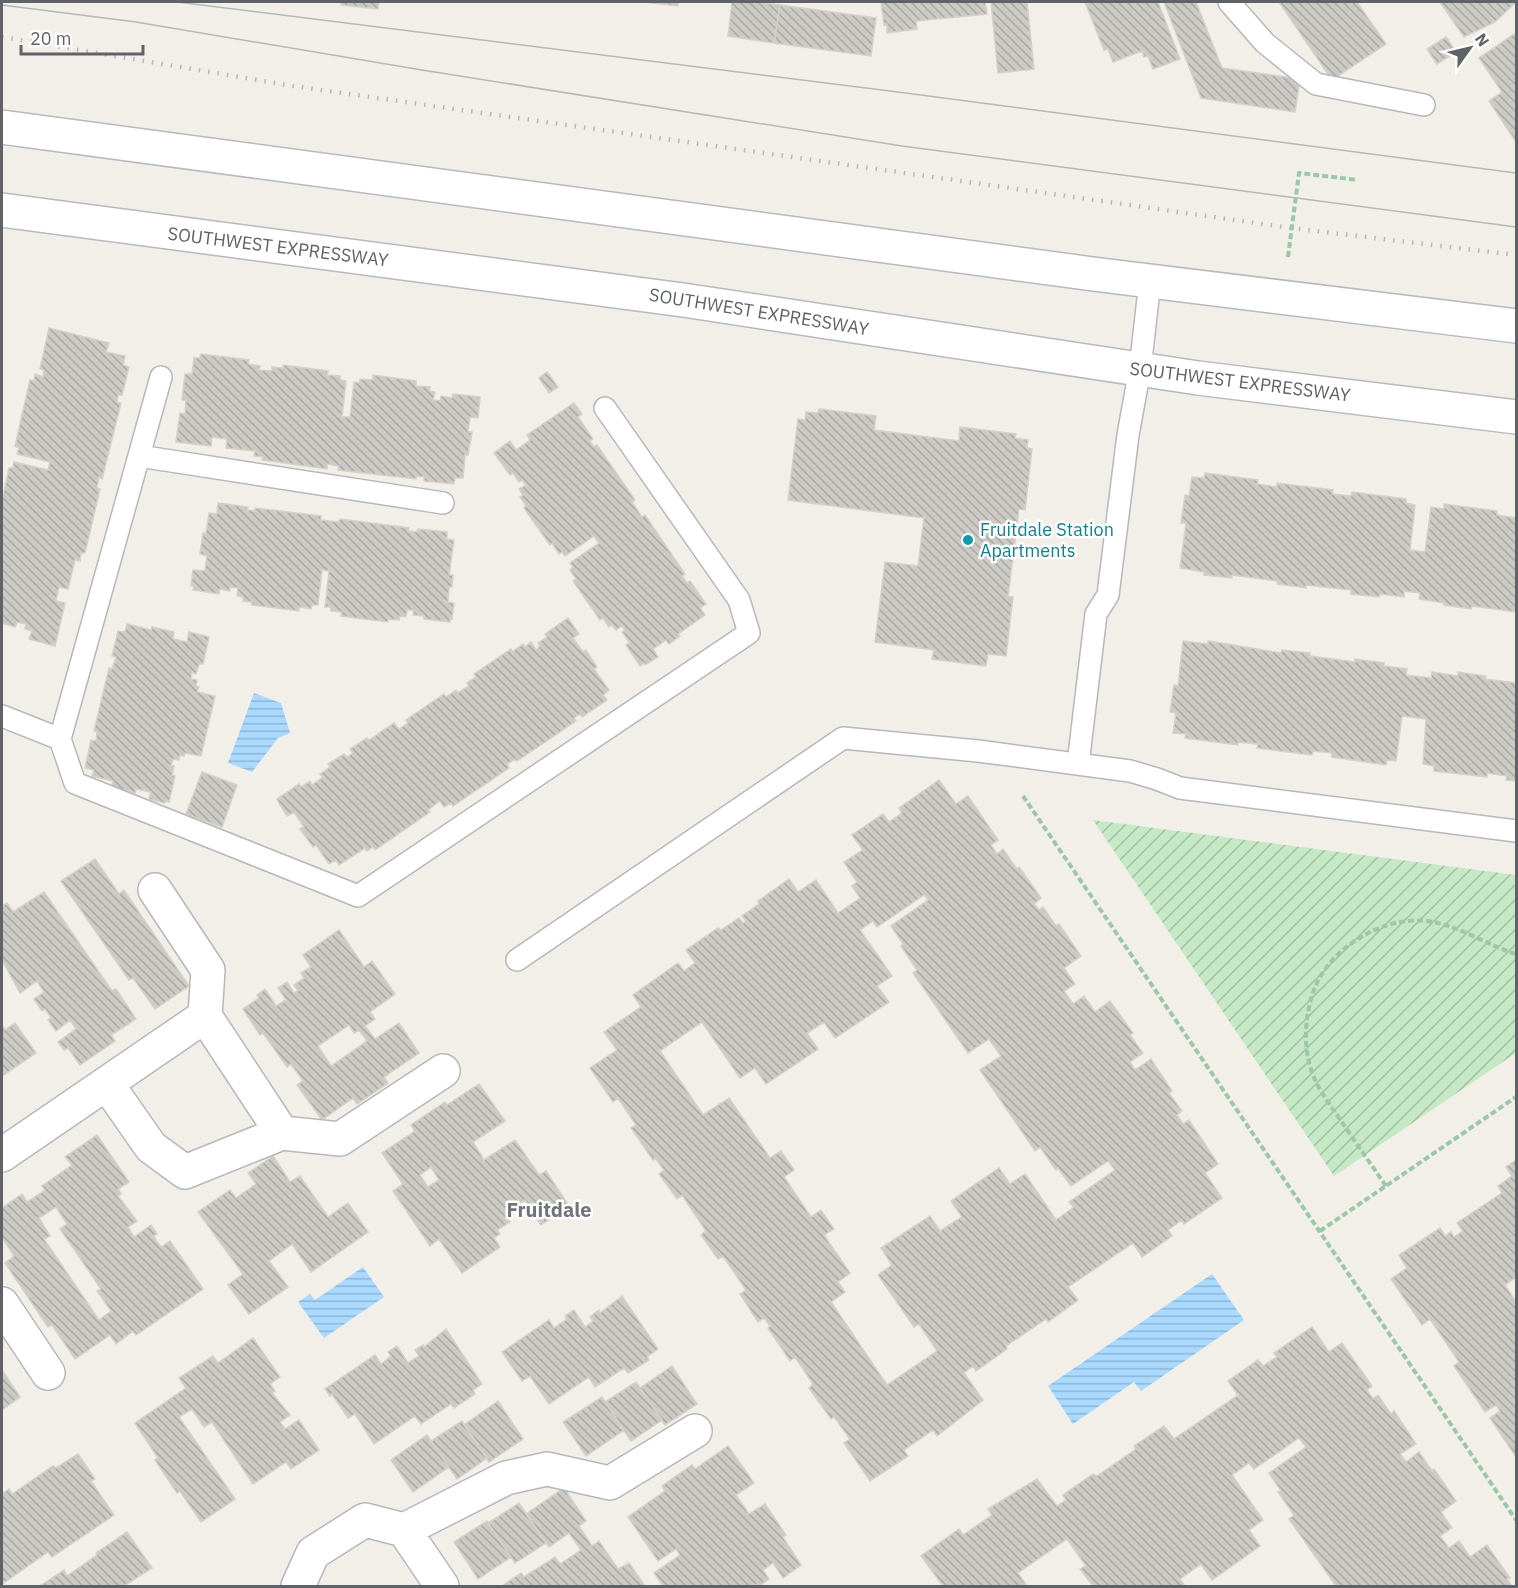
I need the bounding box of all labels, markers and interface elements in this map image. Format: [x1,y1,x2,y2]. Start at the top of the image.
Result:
scale bar [21,18,142,56]
north arrow [1440,18,1500,78]
text: 20 m [30,27,72,50]
text: N [1471,29,1494,50]
street label: SOUTHWEST EXPRESSWAY [166,222,390,271]
street label: SOUTHWEST EXPRESSWAY [648,283,871,340]
street label: SOUTHWEST EXPRESSWAY [1128,357,1352,406]
place label: Fruitdale Station Apartments [980,518,1114,562]
marker: Fruitdale Station Apartments [961,533,975,547]
district label: Fruitdale [506,1196,592,1223]

